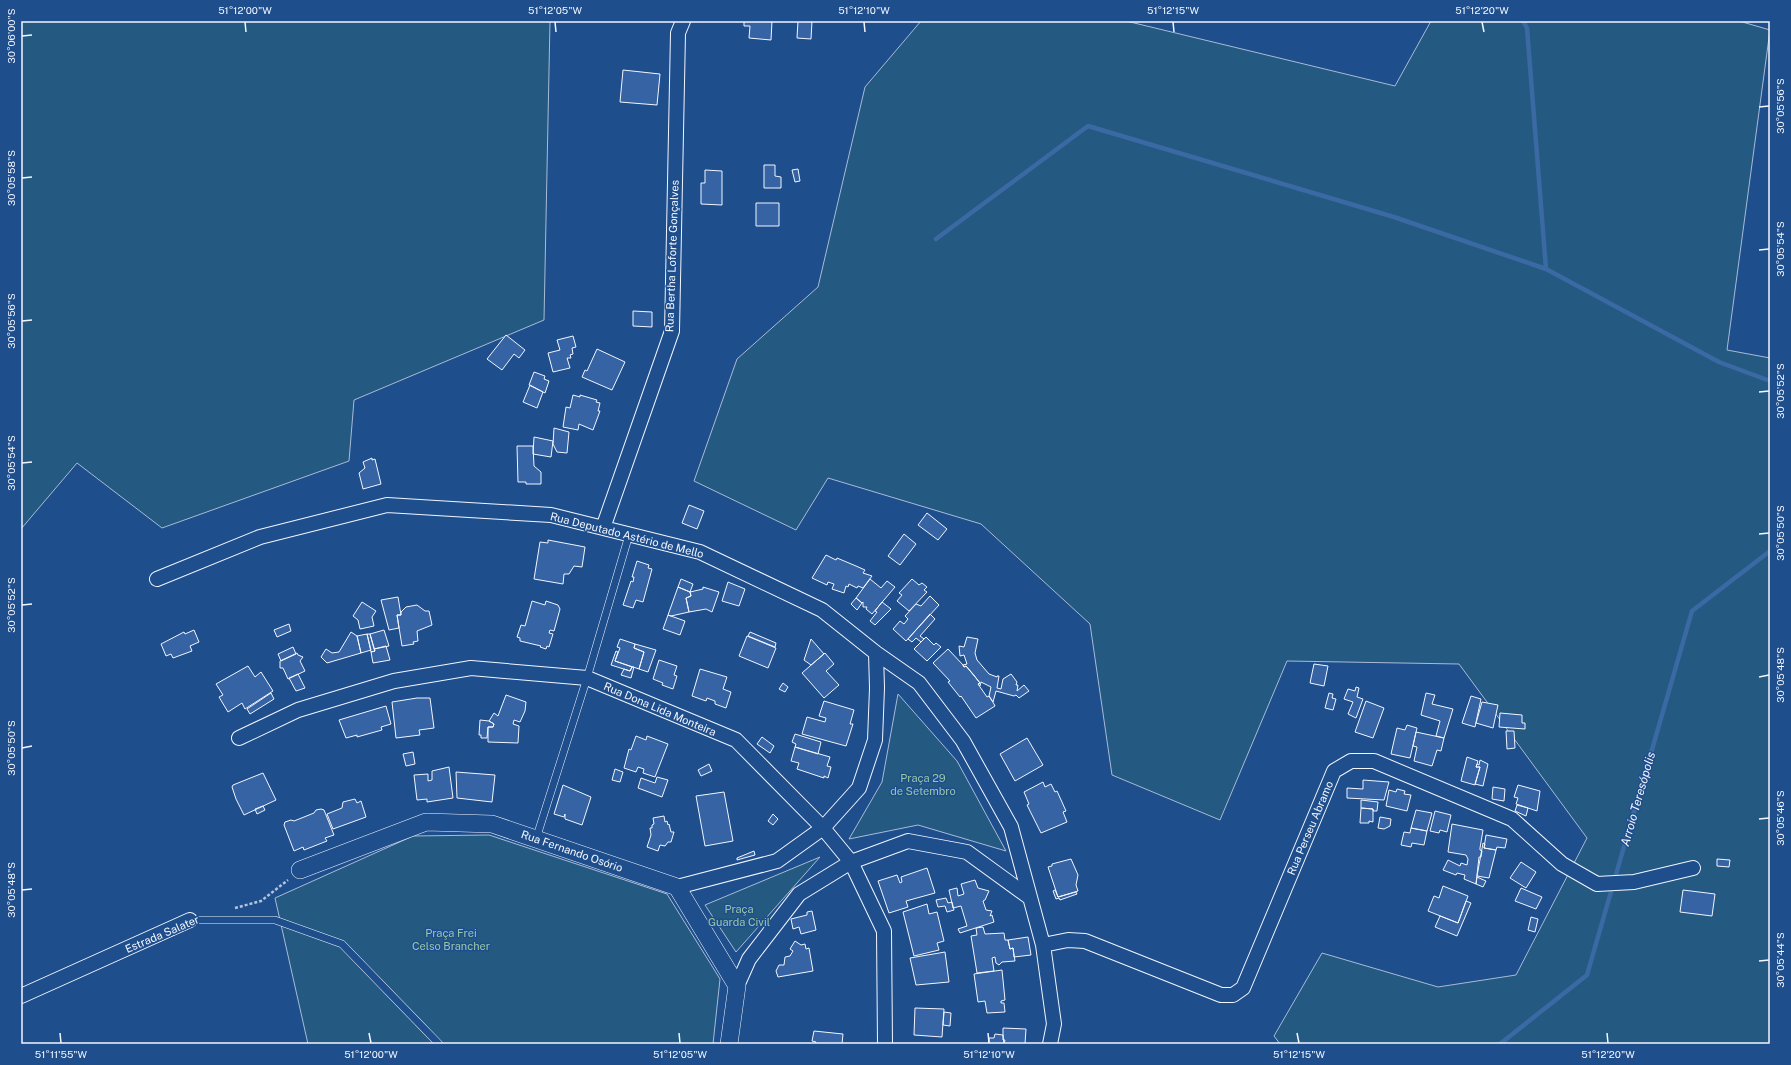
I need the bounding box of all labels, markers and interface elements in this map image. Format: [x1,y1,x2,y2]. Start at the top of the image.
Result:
text: 51°12'00"W [218,4,272,16]
text: 51°12'05"W [528,4,582,16]
text: 51°12'10"W [838,4,890,16]
text: 51°12'15"W [1147,4,1199,16]
text: 51°12'20"W [1455,4,1509,16]
text: 30°06'00"S [5,8,17,63]
text: 30°05'56"S [1774,78,1786,134]
text: 30°05'58"S [5,150,17,206]
street label: Rua Bertha Loforte Gonçalves [663,179,682,332]
text: 30°05'54"S [1774,221,1786,277]
text: 30°05'56"S [5,293,17,349]
text: 30°05'52"S [1774,363,1786,419]
text: 30°05'54"S [5,435,17,491]
text: 30°05'50"S [1774,505,1786,561]
street label: Rua Deputado Astério de Mello [549,510,705,560]
text: 30°05'52"S [5,577,17,633]
text: 30°05'48"S [1774,647,1786,703]
street label: Rua Dona Lida Monteira [602,680,718,738]
text: 30°05'50"S [5,720,17,776]
water label: Arroio Teresópolis [1618,750,1658,848]
park label: Praça 29 de Setembro [890,772,956,797]
street label: Rua Perseu Abramo [1285,779,1335,877]
text: 30°05'46"S [1774,790,1786,846]
street label: Rua Fernando Osório [520,828,624,874]
text: 30°05'48"S [5,862,17,918]
park label: Praça Guarda Civil [708,903,770,928]
street label: Estrada Salater [123,913,201,955]
park label: Praça Frei Celso Brancher [412,927,490,952]
text: 30°05'44"S [1774,932,1786,988]
text: 51°11'55"W [35,1048,88,1060]
text: 51°12'00"W [344,1048,398,1060]
text: 51°12'05"W [653,1048,707,1060]
text: 51°12'10"W [963,1048,1015,1060]
text: 51°12'15"W [1273,1048,1325,1060]
text: 51°12'20"W [1581,1048,1635,1060]

